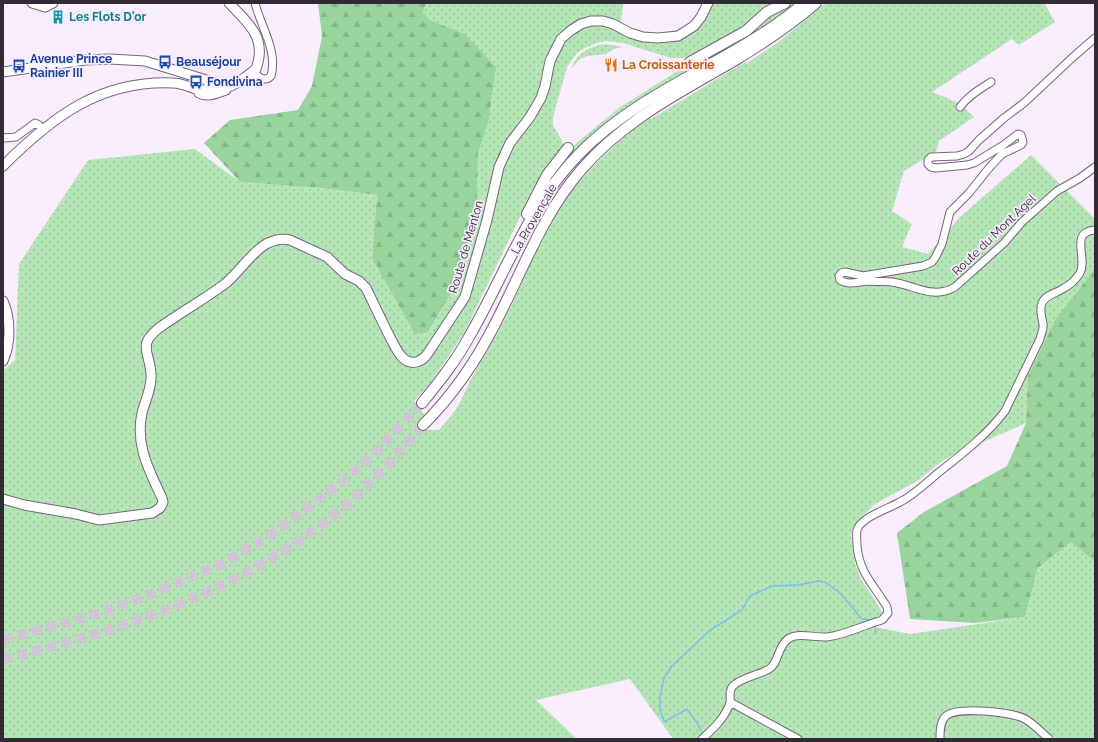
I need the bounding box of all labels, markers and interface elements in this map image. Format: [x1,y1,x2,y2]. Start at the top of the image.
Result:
building icon: Les Flots D'or [50,9,66,25]
place label: Les Flots D'or [69,10,146,24]
place label: Avenue Prince Rainier III [30,52,112,80]
bus stop icon: Beauséjour [157,54,173,70]
place label: Beauséjour [176,55,242,69]
restaurant icon: La Croissanterie [603,57,619,73]
bus stop icon: Avenue Prince Rainier III [11,58,27,74]
place label: La Croissanterie [622,58,714,72]
bus stop icon: Fondivina [188,74,204,90]
place label: Fondivina [207,75,263,89]
street label: La Provençale [508,181,560,257]
street label: Route du Mont Agel [949,191,1039,278]
street label: Route de Menton [446,199,486,295]

